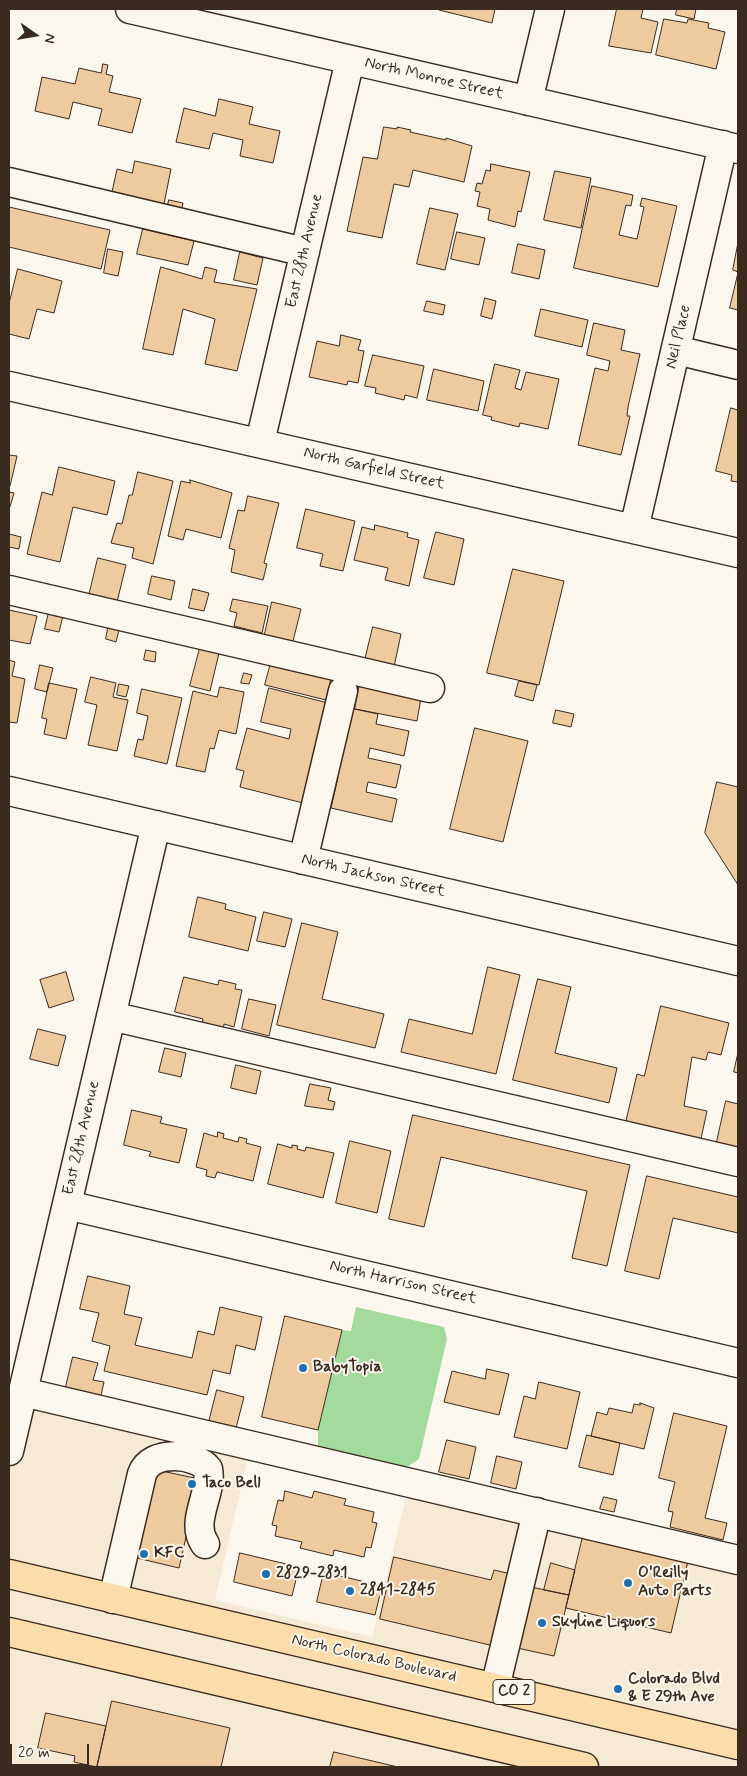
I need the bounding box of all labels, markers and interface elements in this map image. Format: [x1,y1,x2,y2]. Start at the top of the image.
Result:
north arrow [10,10,60,60]
text: N [40,32,59,45]
street label: North Monroe Street [363,54,505,104]
street label: East 28th Avenue [282,192,328,310]
street label: Neil Place [662,303,696,371]
street label: North Garfield Street [302,443,446,495]
street label: North Jackson Street [299,850,447,902]
street label: East 28th Avenue [59,1079,105,1197]
street label: North Harrison Street [328,1257,478,1309]
place label: BabyTopia [313,1358,382,1378]
marker: BabyTopia [297,1362,309,1374]
place label: Taco Bell [202,1474,261,1494]
marker: Taco Bell [186,1478,198,1490]
place label: KFC [154,1544,184,1564]
marker: KFC [138,1548,150,1560]
place label: 2829-2831 [276,1564,347,1584]
place label: O'Reilly Auto Parts [638,1564,711,1602]
marker: 2829-2831 [260,1568,272,1580]
marker: O'Reilly Auto Parts [622,1577,634,1589]
place label: 2841-2845 [360,1581,436,1601]
marker: 2841-2845 [344,1585,356,1597]
place label: Skyline Liquors [552,1613,655,1633]
marker: Skyline Liquors [536,1617,548,1629]
street label: North Colorado Boulevard [290,1631,458,1687]
place label: Colorado Blvd & E 29th Ave [628,1670,720,1708]
road number: CO 2 [493,1680,535,1704]
marker: Colorado Blvd & E 29th Ave [612,1683,624,1695]
scale bar [12,1734,91,1766]
text: 20 m [18,1743,50,1763]

